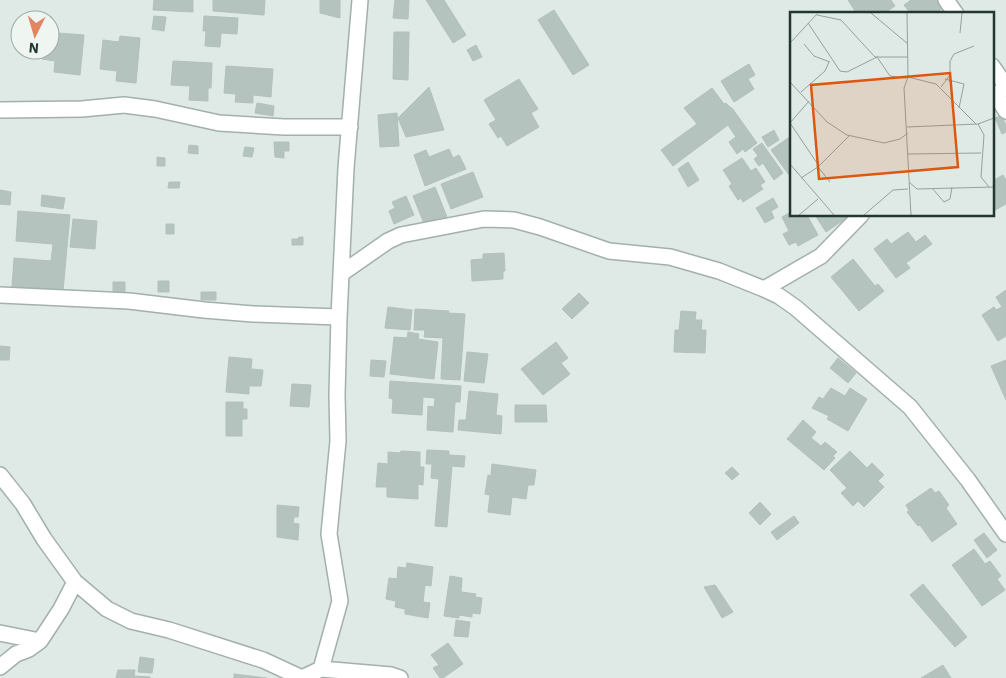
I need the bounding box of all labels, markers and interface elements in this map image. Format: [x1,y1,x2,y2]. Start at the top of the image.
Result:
north arrow [10,10,60,60]
inset map [790,12,994,216]
text: N [28,39,40,57]

